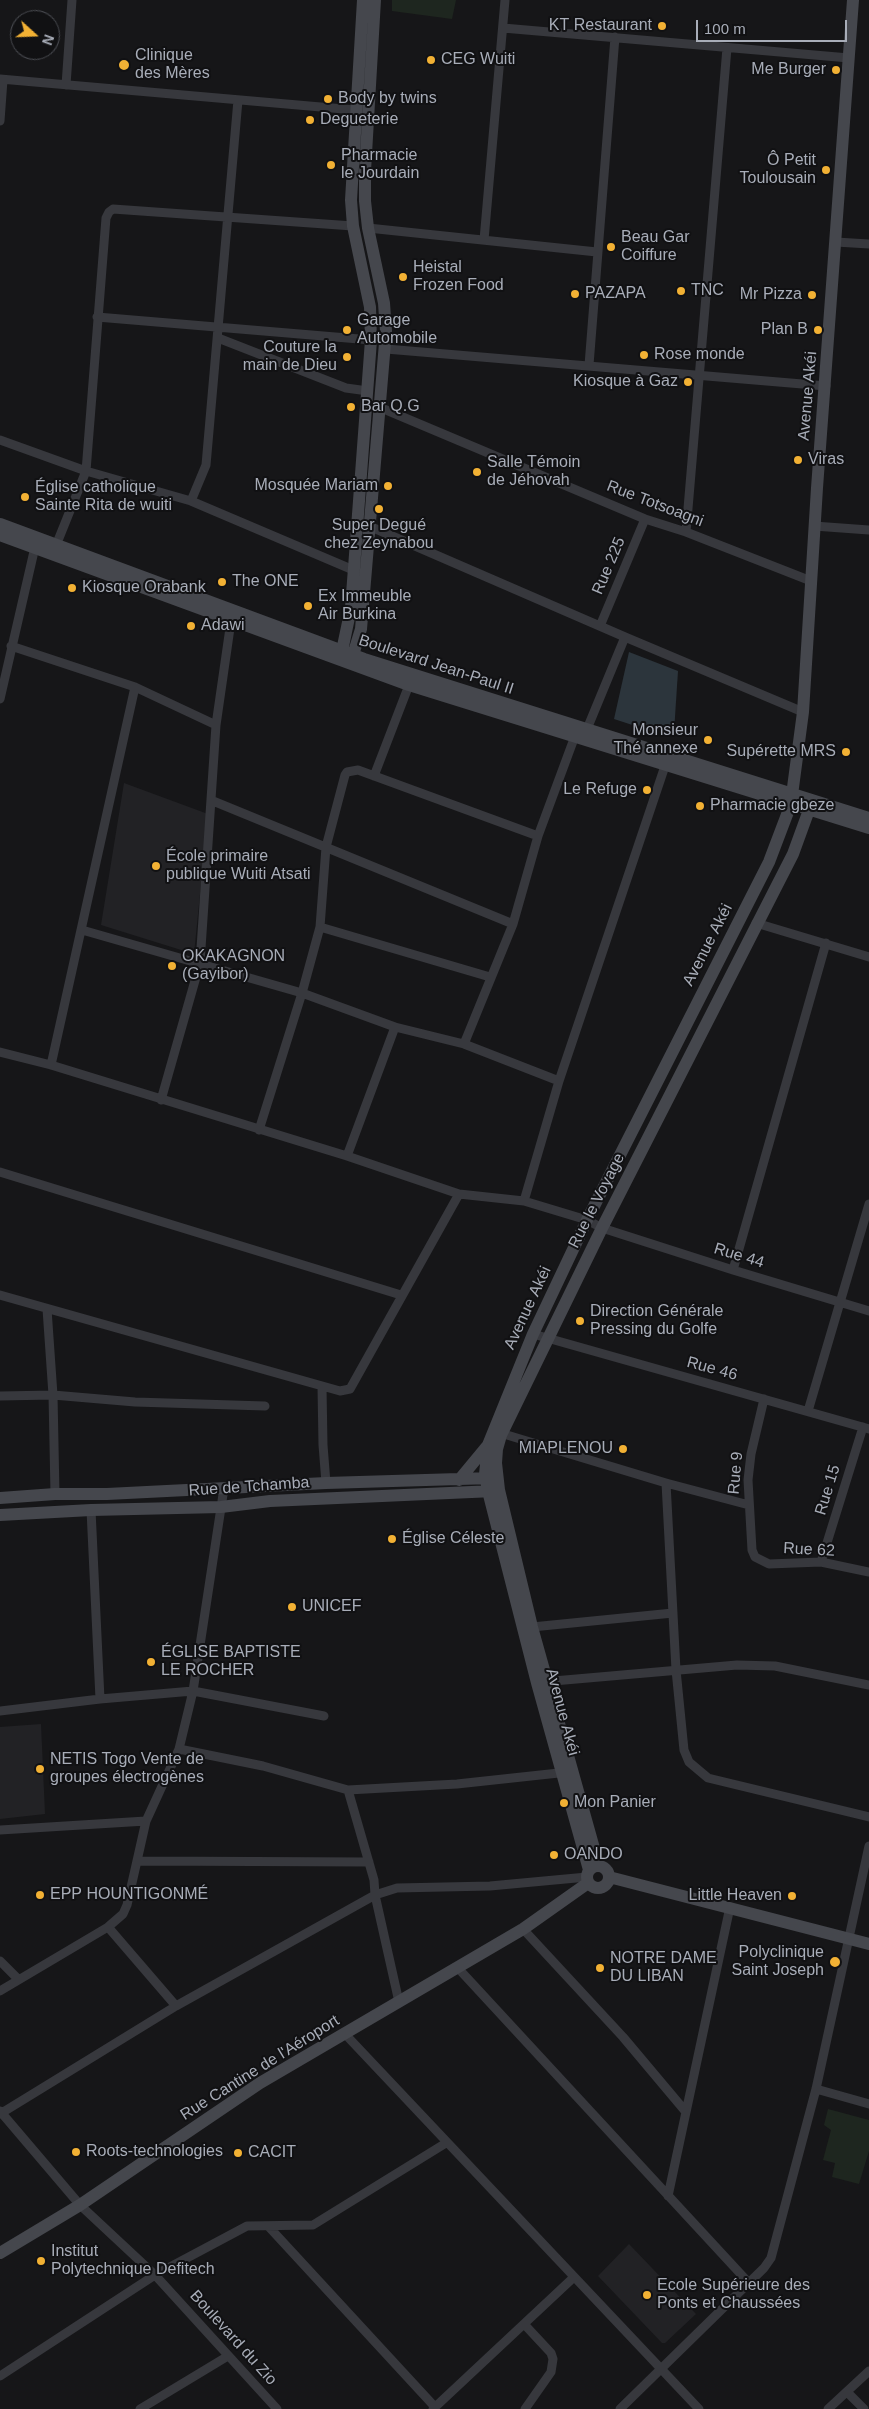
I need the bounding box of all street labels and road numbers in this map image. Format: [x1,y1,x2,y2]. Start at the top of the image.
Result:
street label: Avenue Akéi [795,351,821,441]
street label: Rue Totsoagni [604,477,706,531]
street label: Rue 225 [588,534,630,598]
street label: Boulevard Jean-Paul II [356,631,516,699]
street label: Avenue Akéi [679,901,737,989]
street label: Rue le Voyage [565,1150,629,1252]
street label: Rue 44 [712,1239,766,1273]
street label: Avenue Akéi [500,1263,556,1353]
street label: Rue 46 [685,1353,739,1385]
street label: Rue 9 [725,1451,747,1495]
street label: Rue 15 [811,1463,845,1517]
street label: Rue de Tchamba [188,1473,310,1501]
street label: Rue 62 [783,1539,835,1561]
street label: Avenue Akéi [541,1666,583,1758]
street label: Rue Cantine de l'Aéroport [177,2011,343,2125]
street label: Boulevard du Zio [185,2287,281,2389]

